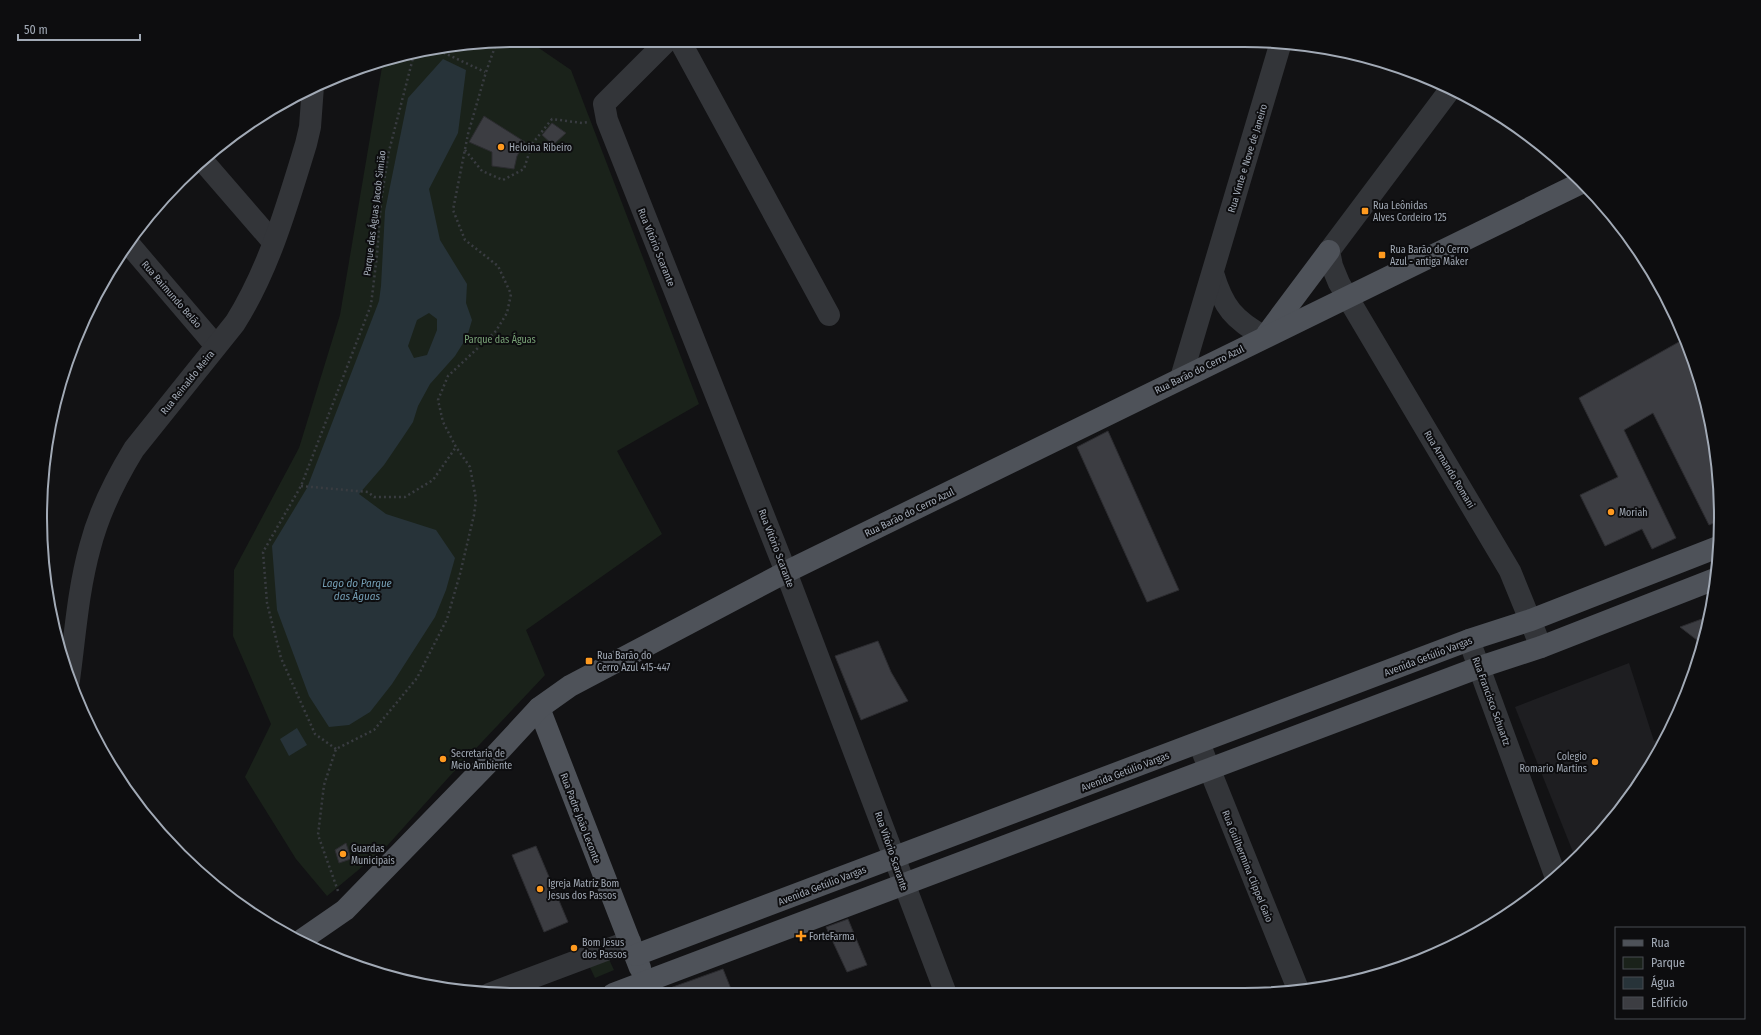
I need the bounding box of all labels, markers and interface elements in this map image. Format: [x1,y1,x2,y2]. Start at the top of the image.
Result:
scale bar [18,16,140,42]
text: 50 m [24,23,48,37]
street label: Rua Vinte e Nove de Janeiro [1226,103,1270,214]
marker: Heloina Ribeiro [496,142,506,152]
place label: Heloina Ribeiro [509,142,572,154]
street label: Parque das Águas Jacob Simião [359,149,389,277]
place label: Rua Leônidas Alves Cordeiro 125 [1373,200,1447,224]
marker: Rua Leônidas Alves Cordeiro 125 [1360,206,1370,216]
street label: Rua Vitório Scarante [635,207,677,288]
place label: Rua Barão do Cerro Azul - antiga Maker [1390,244,1469,268]
marker: Rua Barão do Cerro Azul - antiga Maker [1377,250,1387,260]
street label: Rua Raimundo Belão [139,259,204,331]
park label: Parque das Águas [464,332,536,346]
street label: Rua Barão do Cerro Azul [1153,343,1246,397]
street label: Rua Reinaldo Meira [158,348,217,417]
street label: Rua Armando Romani [1421,429,1477,511]
street label: Rua Barão do Cerro Azul [863,486,956,540]
street label: Rua Vitório Scarante [756,507,797,589]
marker: Moriah [1606,507,1616,517]
place label: Moriah [1619,507,1648,519]
water label: Lago do Parque das Águas [322,577,392,603]
street label: Avenida Getúlio Vargas [1382,634,1474,679]
place label: Rua Barão do Cerro Azul 415-447 [597,650,670,674]
street label: Rua Francisco Schuartz [1469,655,1513,747]
marker: Rua Barão do Cerro Azul 415-447 [584,656,594,666]
place label: Secretaria de Meio Ambiente [451,748,512,772]
street label: Avenida Getúlio Vargas [1079,749,1171,794]
place label: Colegio Romario Martins [1519,751,1587,775]
marker: Secretaria de Meio Ambiente [438,754,448,764]
marker: Colegio Romario Martins [1590,757,1600,767]
street label: Rua Padre João Leconte [557,772,603,865]
street label: Rua Guilhermina Clippel Gaio [1219,809,1275,924]
street label: Rua Vitório Scarante [872,810,910,893]
place label: Guardas Municipais [351,843,395,867]
marker: Guardas Municipais [338,849,348,859]
street label: Avenida Getúlio Vargas [776,863,868,908]
place label: Igreja Matriz Bom Jesus dos Passos [548,878,619,902]
marker: Igreja Matriz Bom Jesus dos Passos [535,884,545,894]
legend [1615,927,1745,1019]
marker: ForteFarma [796,931,806,941]
place label: ForteFarma [809,931,855,943]
text: Rua [1651,936,1670,950]
place label: Bom Jesus dos Passos [582,937,627,961]
marker: Bom Jesus dos Passos [569,943,579,953]
text: Parque [1651,956,1685,970]
text: Água [1651,975,1675,990]
text: Edifício [1651,996,1688,1010]

